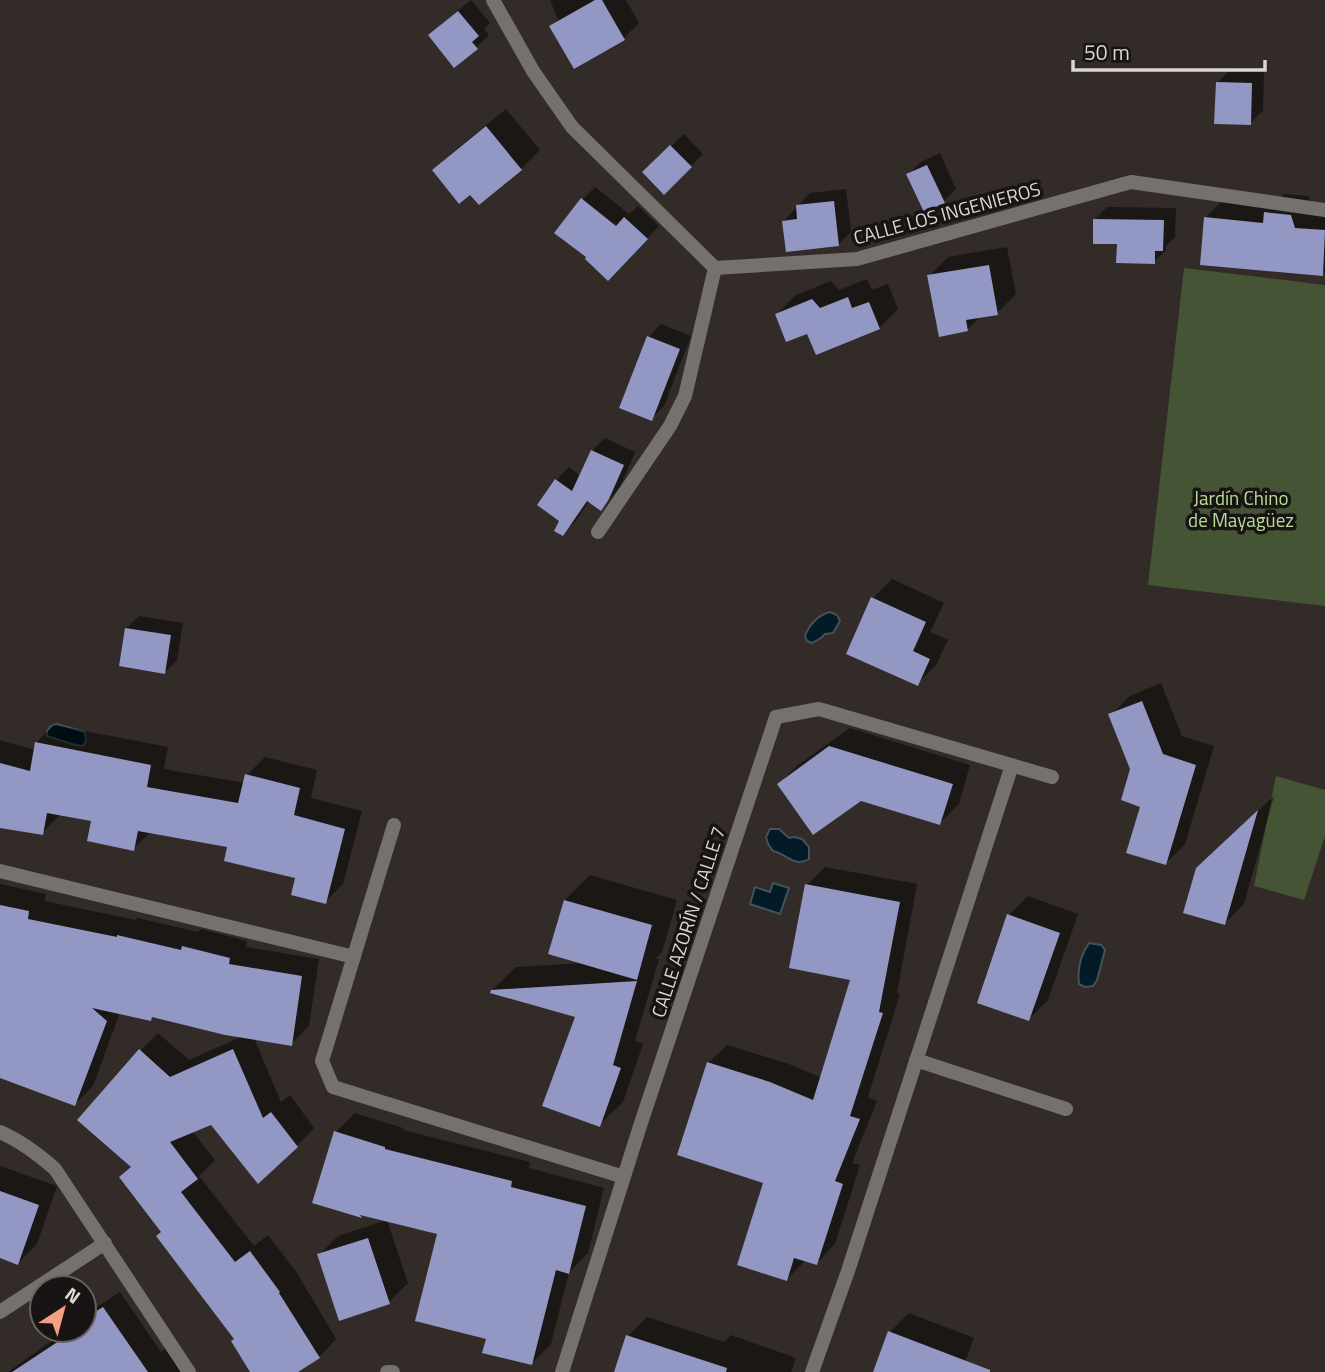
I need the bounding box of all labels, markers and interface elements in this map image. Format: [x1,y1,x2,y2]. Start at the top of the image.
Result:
scale bar [1073,28,1266,72]
text: 50 m [1084,36,1130,68]
street label: CALLE LOS INGENIEROS [850,174,1044,251]
park label: Jardín Chino de Mayagüez [1188,483,1294,534]
street label: CALLE AZORÍN / CALLE 7 [643,823,732,1021]
north arrow [28,1274,98,1344]
text: N [59,1279,87,1310]

